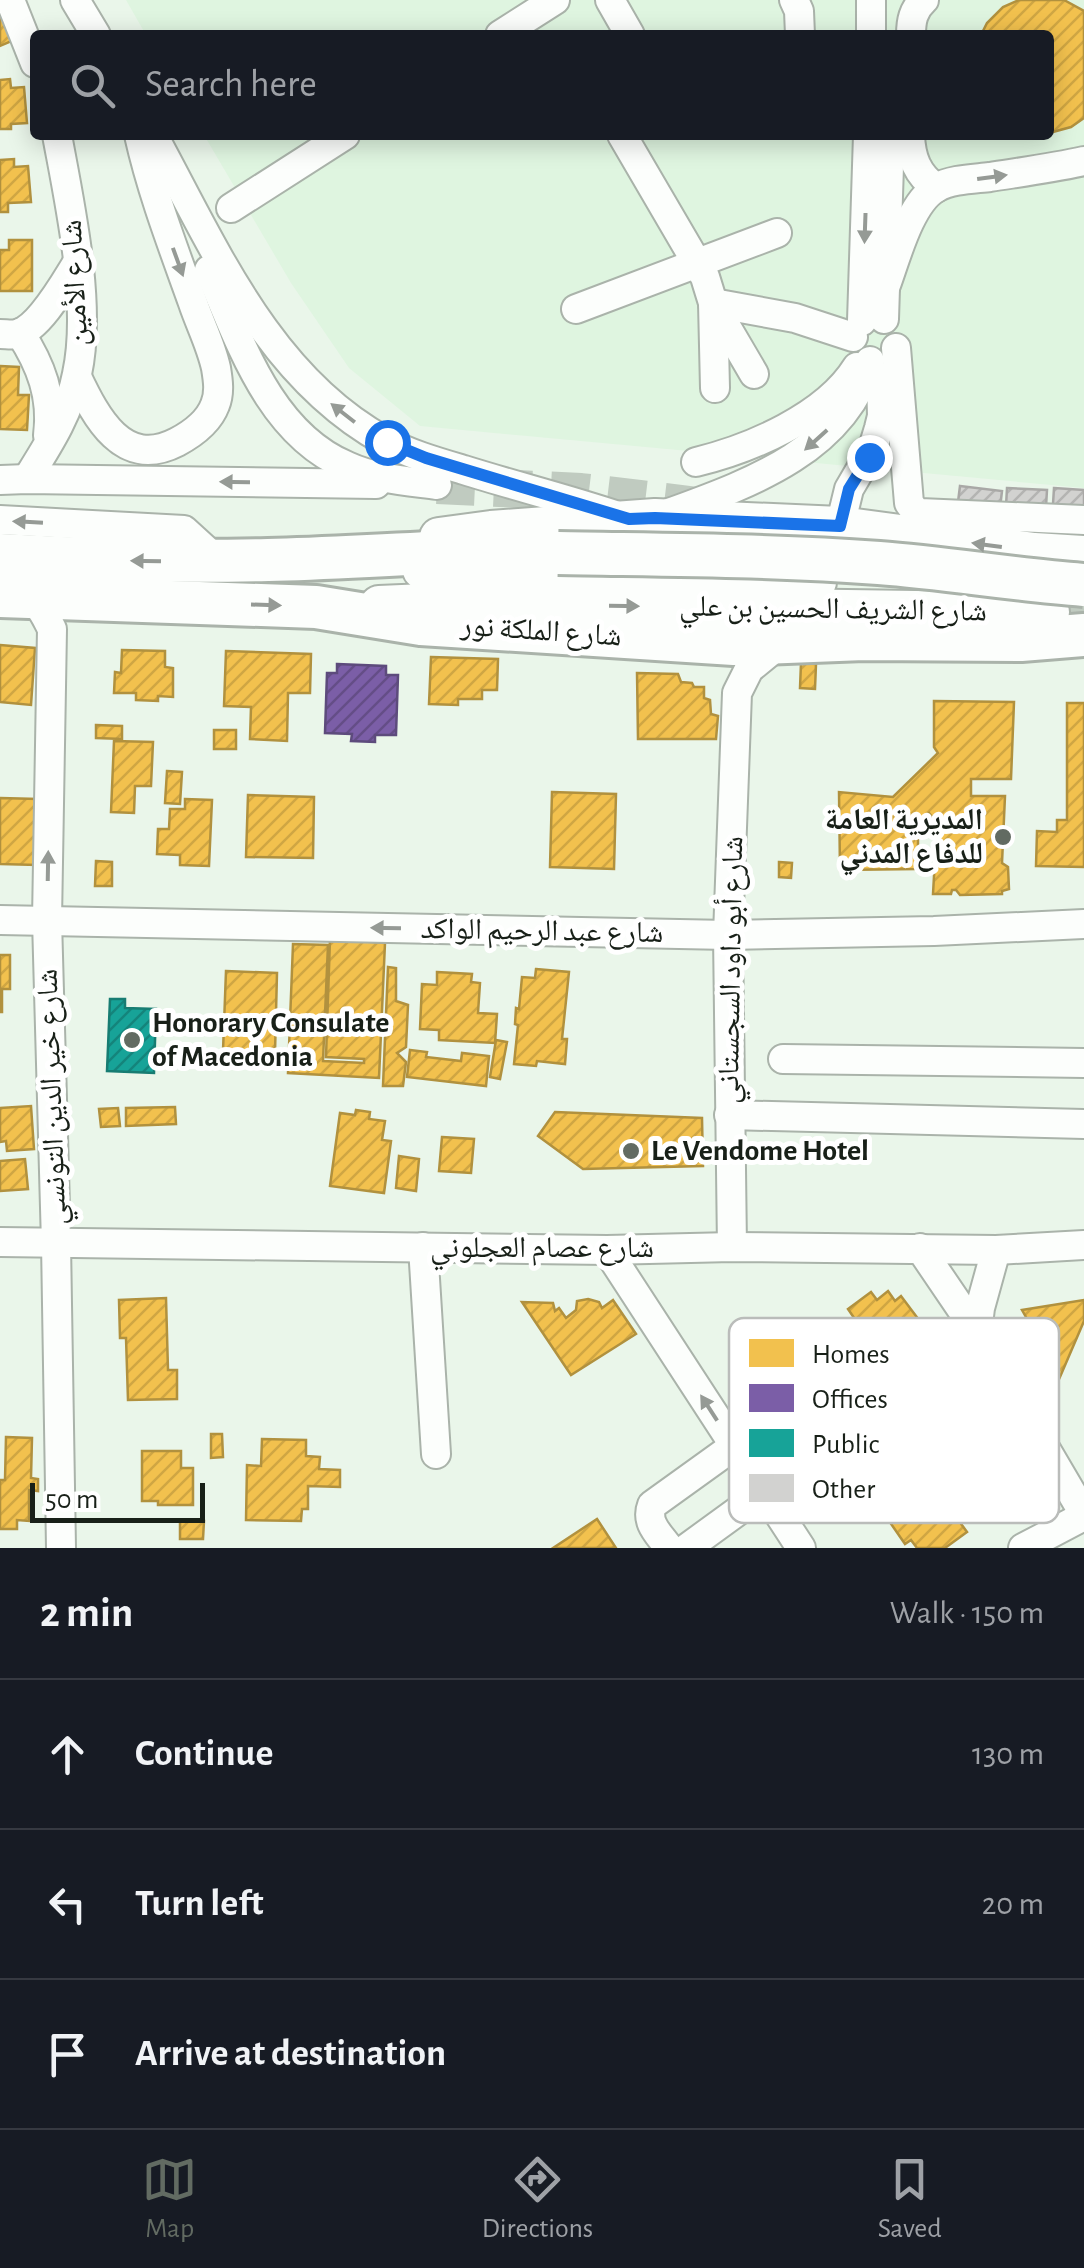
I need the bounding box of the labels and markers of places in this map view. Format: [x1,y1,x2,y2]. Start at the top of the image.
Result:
place label: المديرية العامة للدفاع المدني [825,805,983,876]
marker: المديرية العامة للدفاع المدني [992,826,1014,848]
place label: Honorary Consulate of Macedonia [152,1008,390,1072]
marker: Honorary Consulate of Macedonia [121,1029,143,1051]
place label: Le Vendome Hotel [651,1136,869,1166]
marker: Le Vendome Hotel [620,1140,642,1162]

